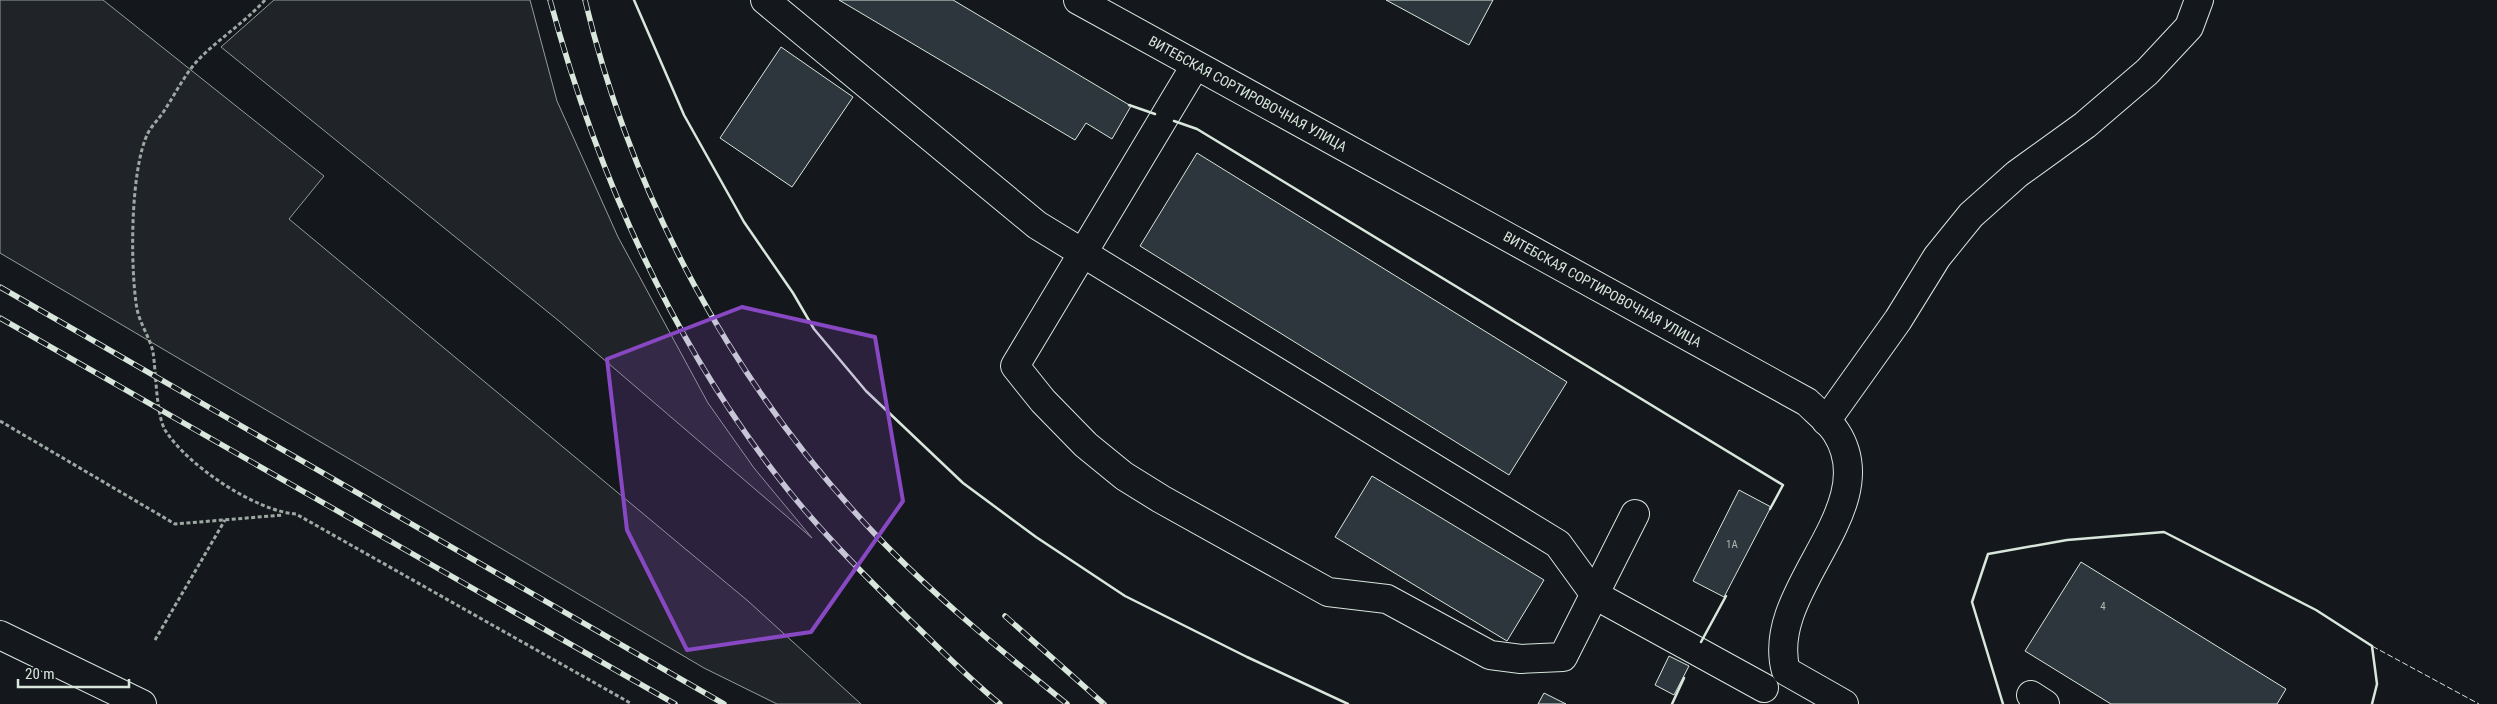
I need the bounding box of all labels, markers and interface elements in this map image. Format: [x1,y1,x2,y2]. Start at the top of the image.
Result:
street label: ВИТЕБСКАЯ СОРТИРОВОЧНАЯ УЛИЦА [1146,33,1350,155]
street label: ВИТЕБСКАЯ СОРТИРОВОЧНАЯ УЛИЦА [1501,228,1704,350]
house number: 1А [1726,538,1739,551]
house number: 4 [2100,600,2106,613]
scale bar [18,656,129,688]
text: 20 m [25,665,55,683]

